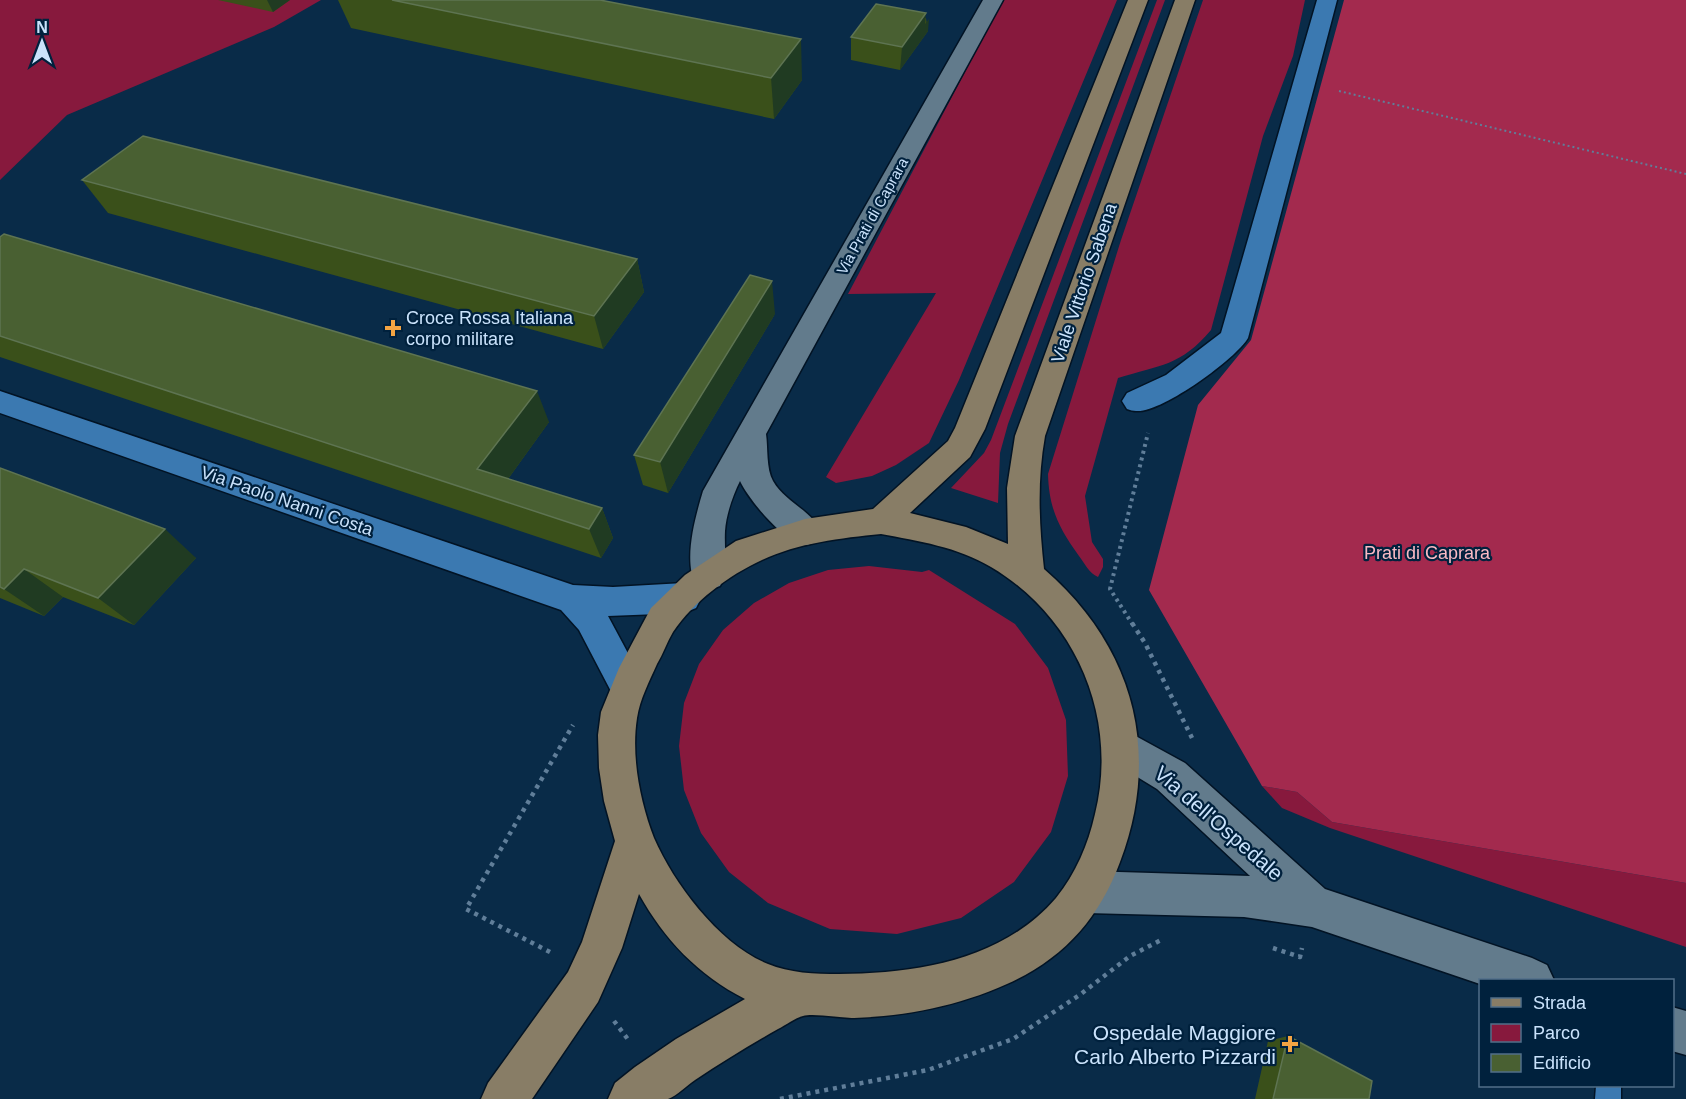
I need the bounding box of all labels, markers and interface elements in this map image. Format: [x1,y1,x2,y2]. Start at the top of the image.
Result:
north arrow [12,12,72,72]
text: N [36,19,48,36]
street label: Via Prati di Caprara [833,154,911,277]
street label: Viale Vittorio Sabena [1047,200,1121,365]
place label: Croce Rossa Italiana corpo militare [406,308,574,349]
marker: Croce Rossa Italiana corpo militare [384,319,402,337]
street label: Via Paolo Nanni Costa [198,462,377,540]
park label: Prati di Caprara [1364,543,1491,563]
street label: Via dell'Ospedale [1150,761,1288,885]
legend [1479,979,1674,1087]
text: Strada [1533,993,1587,1013]
place label: Ospedale Maggiore Carlo Alberto Pizzardi [1074,1021,1276,1068]
text: Parco [1533,1023,1580,1043]
marker: Ospedale Maggiore Carlo Alberto Pizzardi [1281,1035,1299,1053]
text: Edificio [1533,1053,1591,1073]

